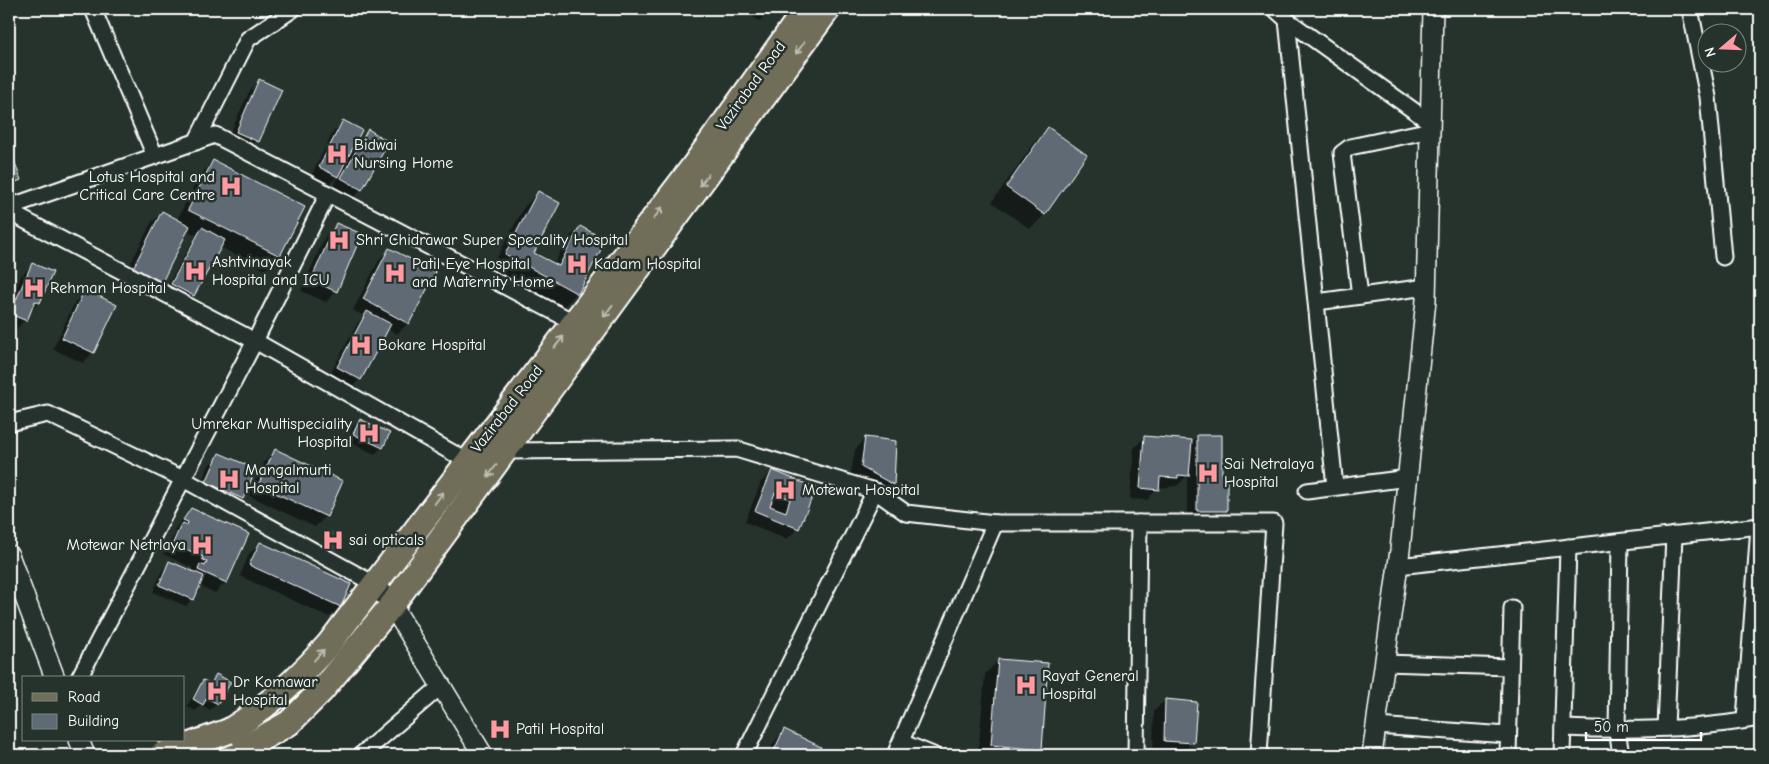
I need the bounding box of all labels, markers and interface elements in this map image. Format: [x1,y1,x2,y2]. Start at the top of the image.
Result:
north arrow [1696,22,1746,72]
street label: Vazirabad Road [713,38,789,134]
one-way arrow [794,41,805,54]
text: N [1701,45,1720,59]
place label: Bidwai Nursing Home [354,136,453,172]
hospital icon: Bidwai Nursing Home [324,141,350,167]
place label: Lotus Hospital and Critical Care Centre [79,168,215,204]
hospital icon: Lotus Hospital and Critical Care Centre [218,173,244,199]
one-way arrow [699,173,709,187]
one-way arrow [653,206,663,220]
hospital icon: Shri Chidrawar Super Specality Hospital [326,227,352,253]
place label: Shri Chidrawar Super Specality Hospital [356,231,628,249]
hospital icon: Kadam Hospital [564,251,590,277]
place label: Ashtvinayak Hospital and ICU [212,253,330,289]
place label: Patil Eye Hospital and Maternity Home [412,255,554,291]
place label: Kadam Hospital [594,255,701,273]
hospital icon: Ashtvinayak Hospital and ICU [182,258,208,284]
hospital icon: Patil Eye Hospital and Maternity Home [382,260,408,286]
hospital icon: Rehman Hospital [21,275,47,301]
place label: Rehman Hospital [50,279,166,297]
one-way arrow [603,304,614,317]
hospital icon: Bokare Hospital [348,332,374,358]
one-way arrow [554,335,564,349]
place label: Bokare Hospital [378,336,486,354]
street label: Vazirabad Road [467,362,547,456]
place label: Umrekar Multispeciality Hospital [191,415,353,451]
hospital icon: Umrekar Multispeciality Hospital [356,420,382,446]
place label: Sai Netralaya Hospital [1224,455,1314,491]
hospital icon: Sai Netralaya Hospital [1195,460,1221,486]
place label: Mangalmurti Hospital [245,461,332,497]
one-way arrow [487,464,497,478]
hospital icon: Mangalmurti Hospital [216,466,242,492]
hospital icon: Motewar Hospital [772,477,798,503]
place label: Motewar Hospital [802,481,920,499]
one-way arrow [433,492,444,505]
hospital icon: sai opticals [320,527,346,553]
place label: sai opticals [349,531,424,549]
hospital icon: Motewar Netrlaya [189,532,215,558]
place label: Motewar Netrlaya [67,536,186,554]
one-way arrow [313,649,325,662]
place label: Rayat General Hospital [1042,667,1139,703]
hospital icon: Rayat General Hospital [1013,672,1039,698]
place label: Dr Komawar Hospital [233,673,318,709]
legend [22,676,185,742]
hospital icon: Dr Komawar Hospital [204,678,230,704]
text: Road [68,688,100,706]
scale bar [1586,709,1702,741]
text: Building [68,712,119,730]
hospital icon: Patil Hospital [487,716,513,742]
text: 50 m [1594,718,1629,736]
place label: Patil Hospital [516,720,604,738]

